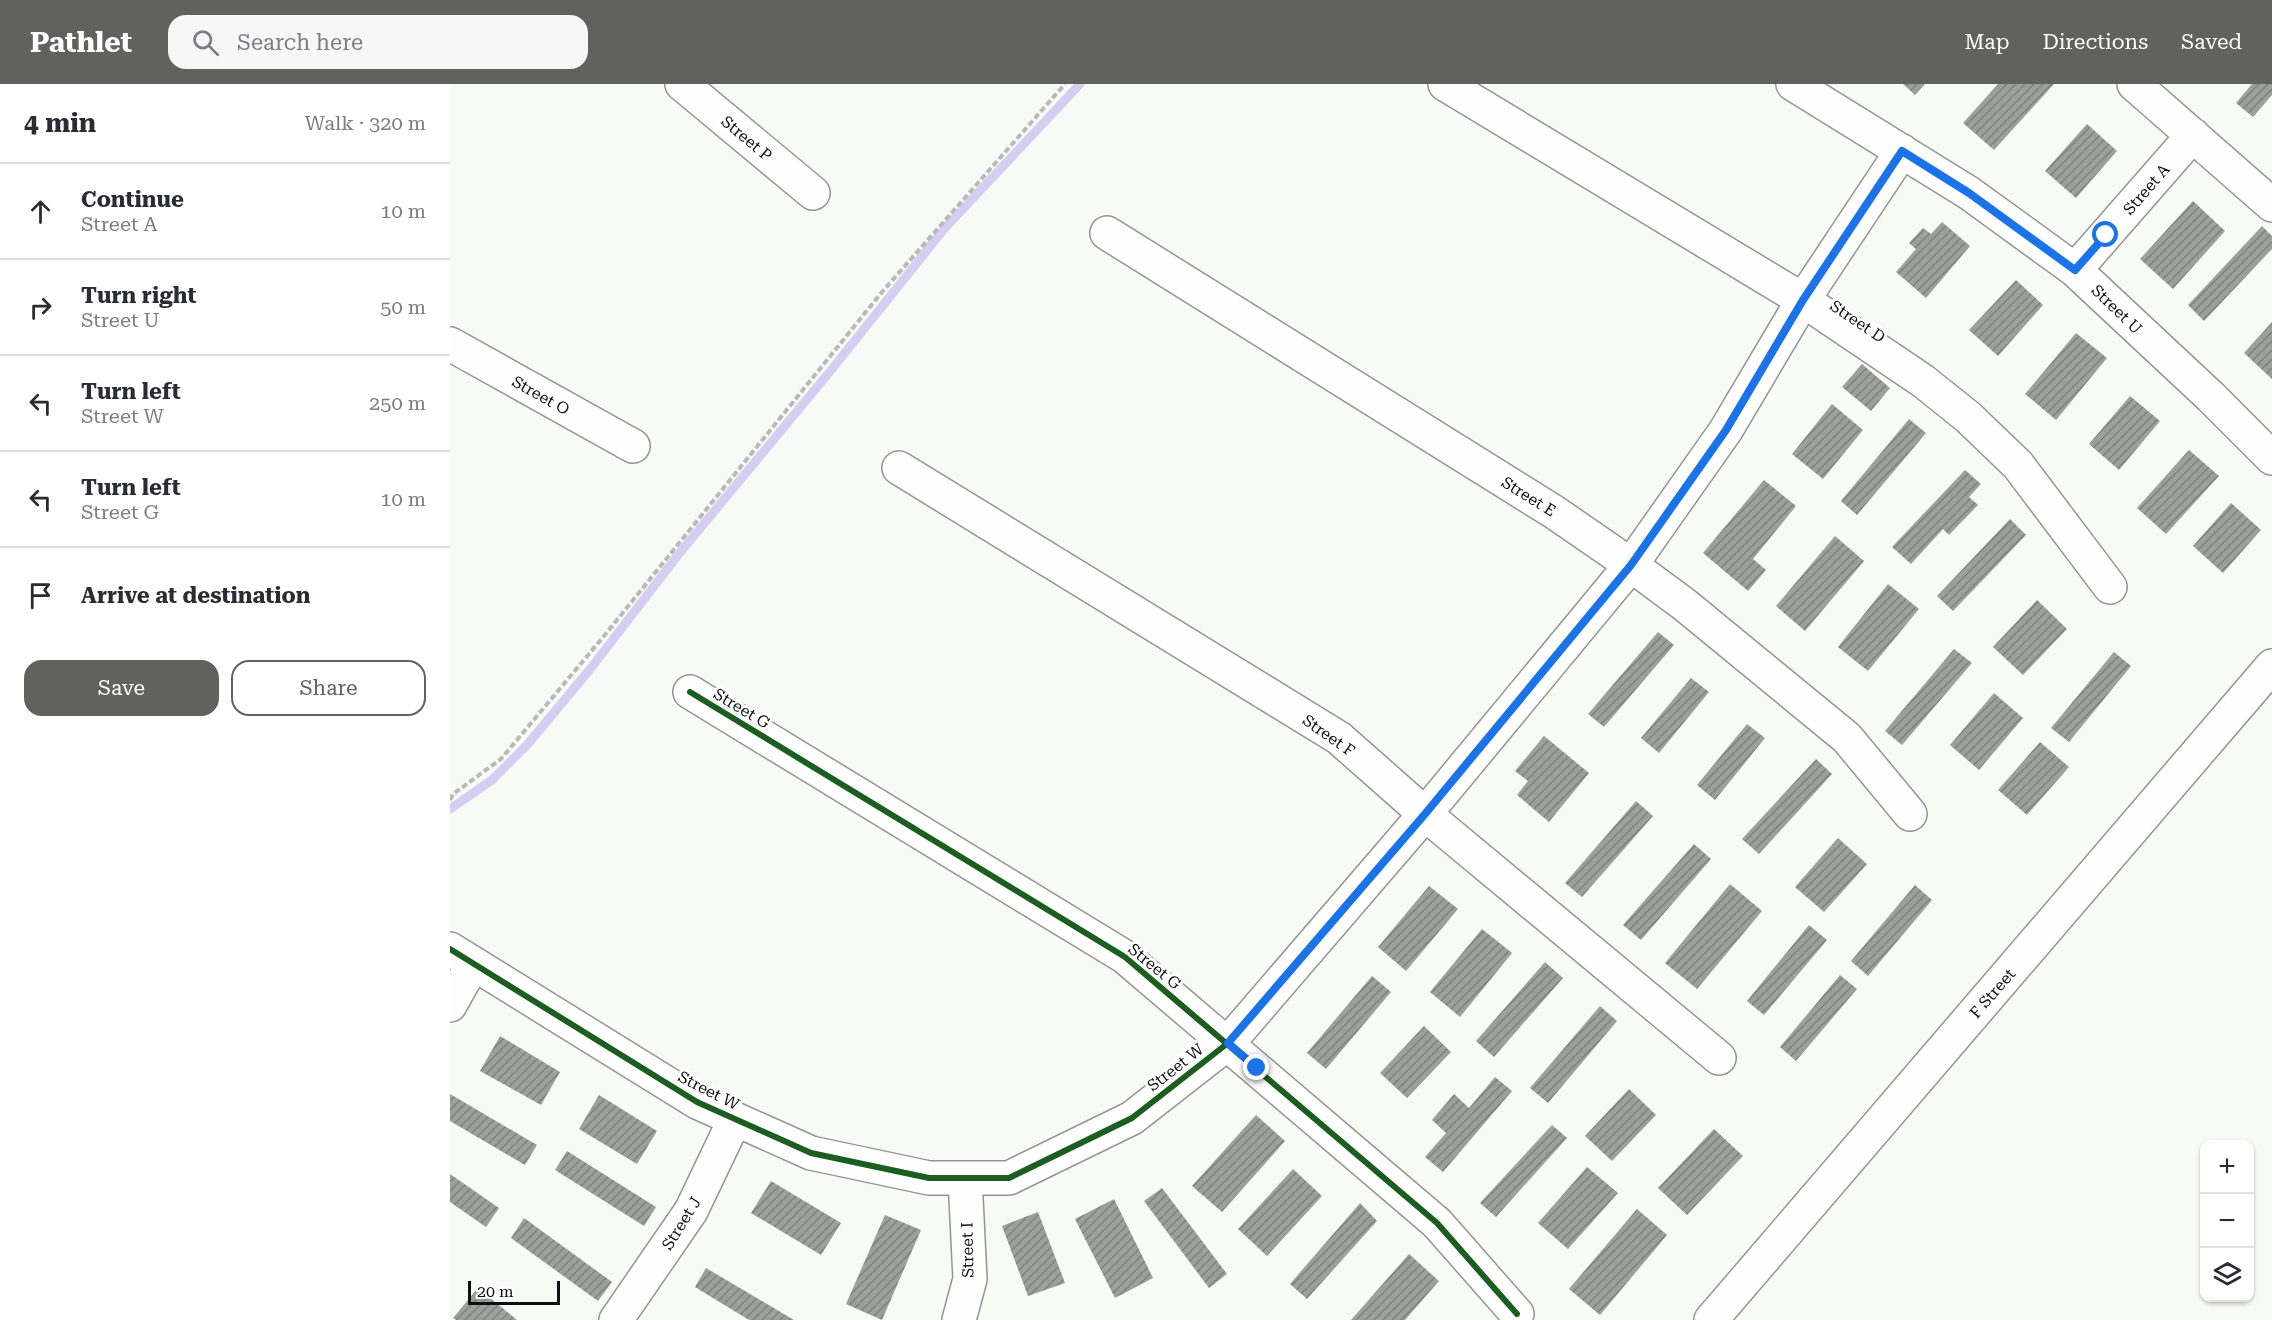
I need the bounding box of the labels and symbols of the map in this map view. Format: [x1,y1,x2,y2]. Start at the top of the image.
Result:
street label: Street P [717,112,776,165]
street label: Street A [2119,159,2174,219]
route start [2092,221,2118,247]
street label: Street U [2087,281,2146,338]
street label: Street D [1827,296,1889,347]
street label: Street O [509,372,573,419]
street label: Street E [1498,472,1559,520]
street label: Street G [710,684,774,733]
street label: Street F [1299,711,1359,760]
street label: Street G [1124,939,1185,994]
street label: F Street [1966,965,2019,1022]
street label: Street W [1143,1039,1208,1095]
route end [1243,1054,1269,1080]
street label: Street W [675,1067,743,1114]
street label: Street J [658,1193,705,1253]
street label: Street I [958,1222,977,1278]
scale bar [468,1278,560,1306]

